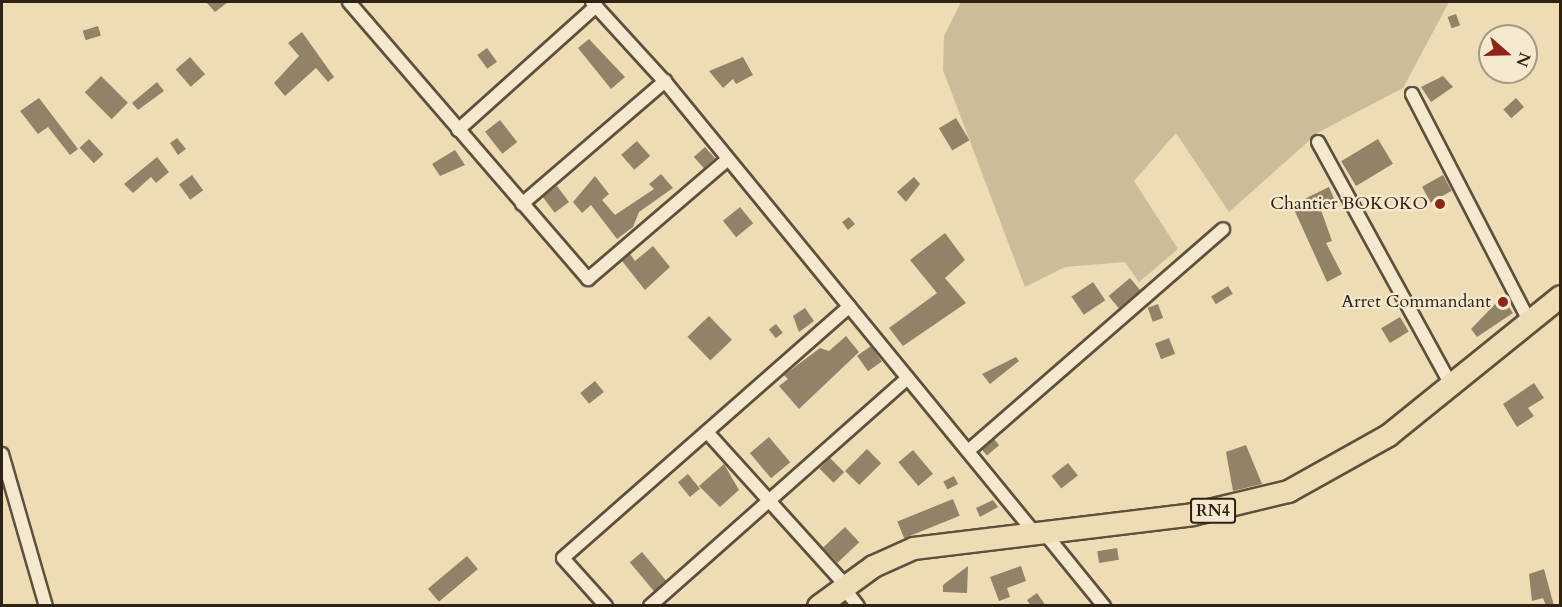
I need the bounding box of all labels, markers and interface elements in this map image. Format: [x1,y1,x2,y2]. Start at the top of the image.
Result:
north arrow [1478,24,1538,84]
text: N [1510,49,1536,70]
place label: Chantier BOKOKO [1270,193,1428,215]
marker: Chantier BOKOKO [1433,197,1447,211]
place label: Arret Commandant [1341,291,1491,313]
marker: Arret Commandant [1496,295,1510,309]
road number: RN4 [1189,498,1237,524]

